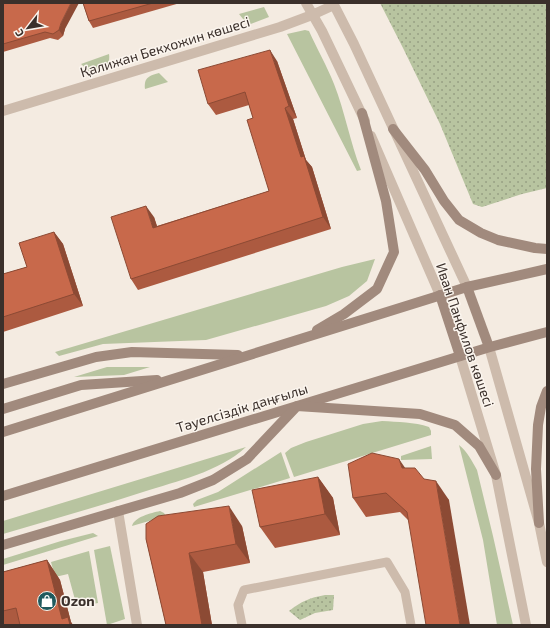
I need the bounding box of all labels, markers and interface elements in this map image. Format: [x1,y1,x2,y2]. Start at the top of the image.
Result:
north arrow [8,8,48,48]
street label: Қалижан Бекхожин көшесі [78,13,252,80]
text: С [11,27,26,40]
street label: Иван Панфилов көшесі [433,261,498,409]
street label: Тәуелсіздік даңғылы [174,379,310,436]
shop icon: Ozon [36,590,58,612]
place label: Ozon [61,592,95,609]

